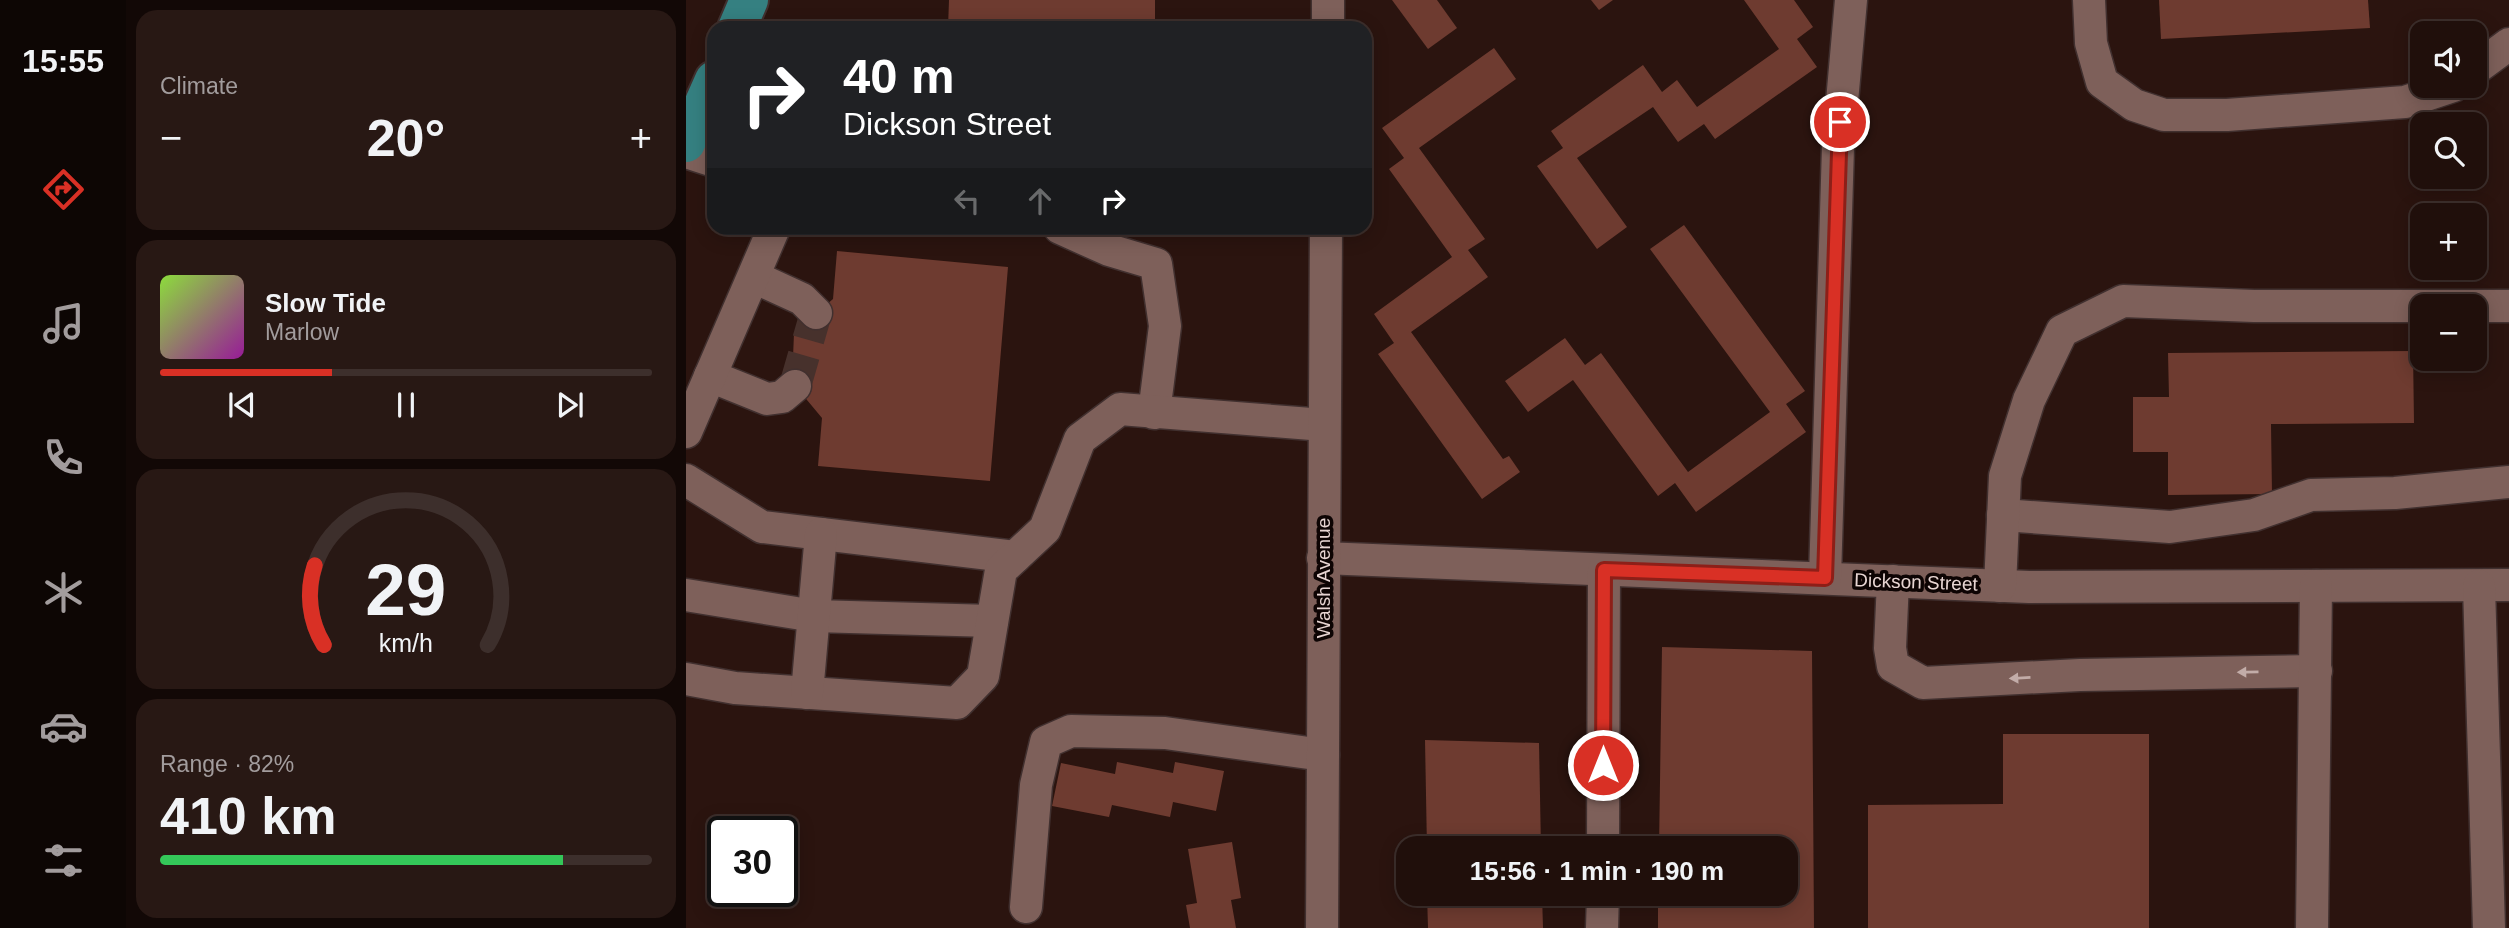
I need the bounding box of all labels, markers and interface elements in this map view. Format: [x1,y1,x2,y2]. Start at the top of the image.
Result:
map controls [2410,21,2487,371]
button: sound [2410,21,2487,98]
text: 15:55 [22,43,104,79]
icon: right [728,49,819,140]
text: 40 m [843,49,955,103]
text: Climate [160,73,238,99]
pin [1810,92,1870,152]
icon: arrive [1821,103,1859,141]
text: Dickson Street [843,106,1051,142]
text: 20° [367,109,445,167]
button: search [2410,112,2487,189]
text: − [160,117,182,159]
text: + [630,117,652,159]
icon: directions [39,165,88,214]
icon: left [948,182,986,220]
icon: ahead [1021,182,1059,220]
icon: right [1094,182,1132,220]
button: + [2410,203,2487,280]
text: Slow Tide [265,288,386,318]
button: − [2410,294,2487,371]
icon: music [39,299,88,348]
text: Marlow [265,319,339,345]
icon: previous [223,386,261,424]
icon: pause [387,386,425,424]
icon: next [551,386,589,424]
icon: phone [39,433,88,482]
street label: Walsh Avenue [1313,518,1334,638]
text: 29 [366,549,446,630]
icon: climate [39,568,88,617]
street label: Dickson Street [1854,569,1979,595]
text: km/h [379,629,433,657]
one-way arrow [2236,666,2258,678]
one-way arrow [2009,673,2031,684]
icon: car [39,702,88,751]
position arrow [1566,728,1640,802]
text: Range · 82% [160,751,294,777]
text: 410 km [160,787,336,845]
speed limit sign: 30 [707,816,798,907]
icon: filters [39,836,88,885]
text: 15:56 · 1 min · 190 m [1470,856,1724,886]

